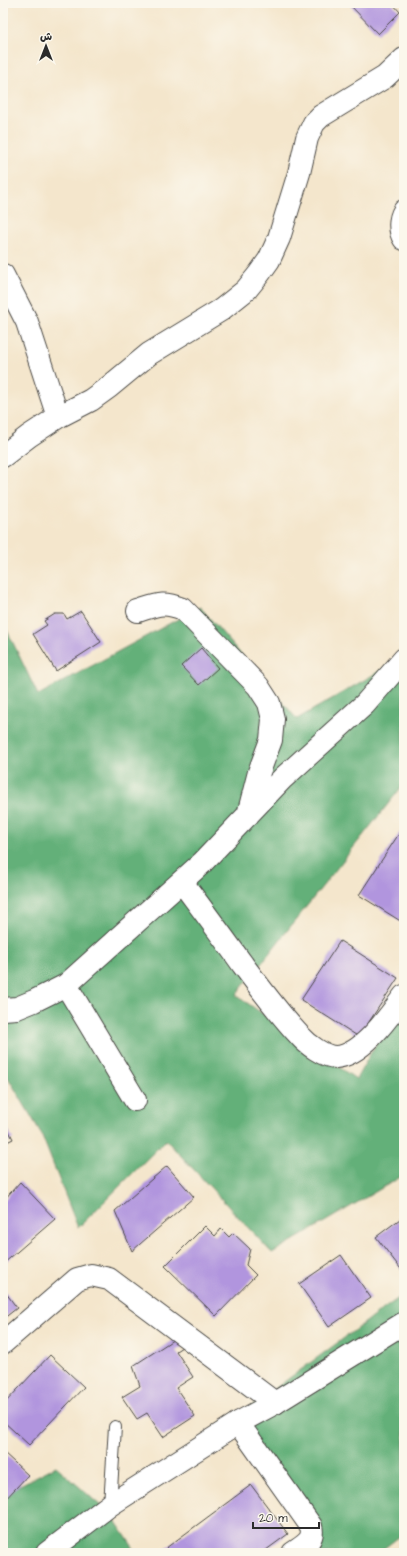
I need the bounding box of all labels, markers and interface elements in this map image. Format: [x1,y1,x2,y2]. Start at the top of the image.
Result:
north arrow [26,26,66,66]
text: ش [40,29,52,44]
scale bar [253,1504,319,1530]
text: 20 m [259,1510,288,1527]

